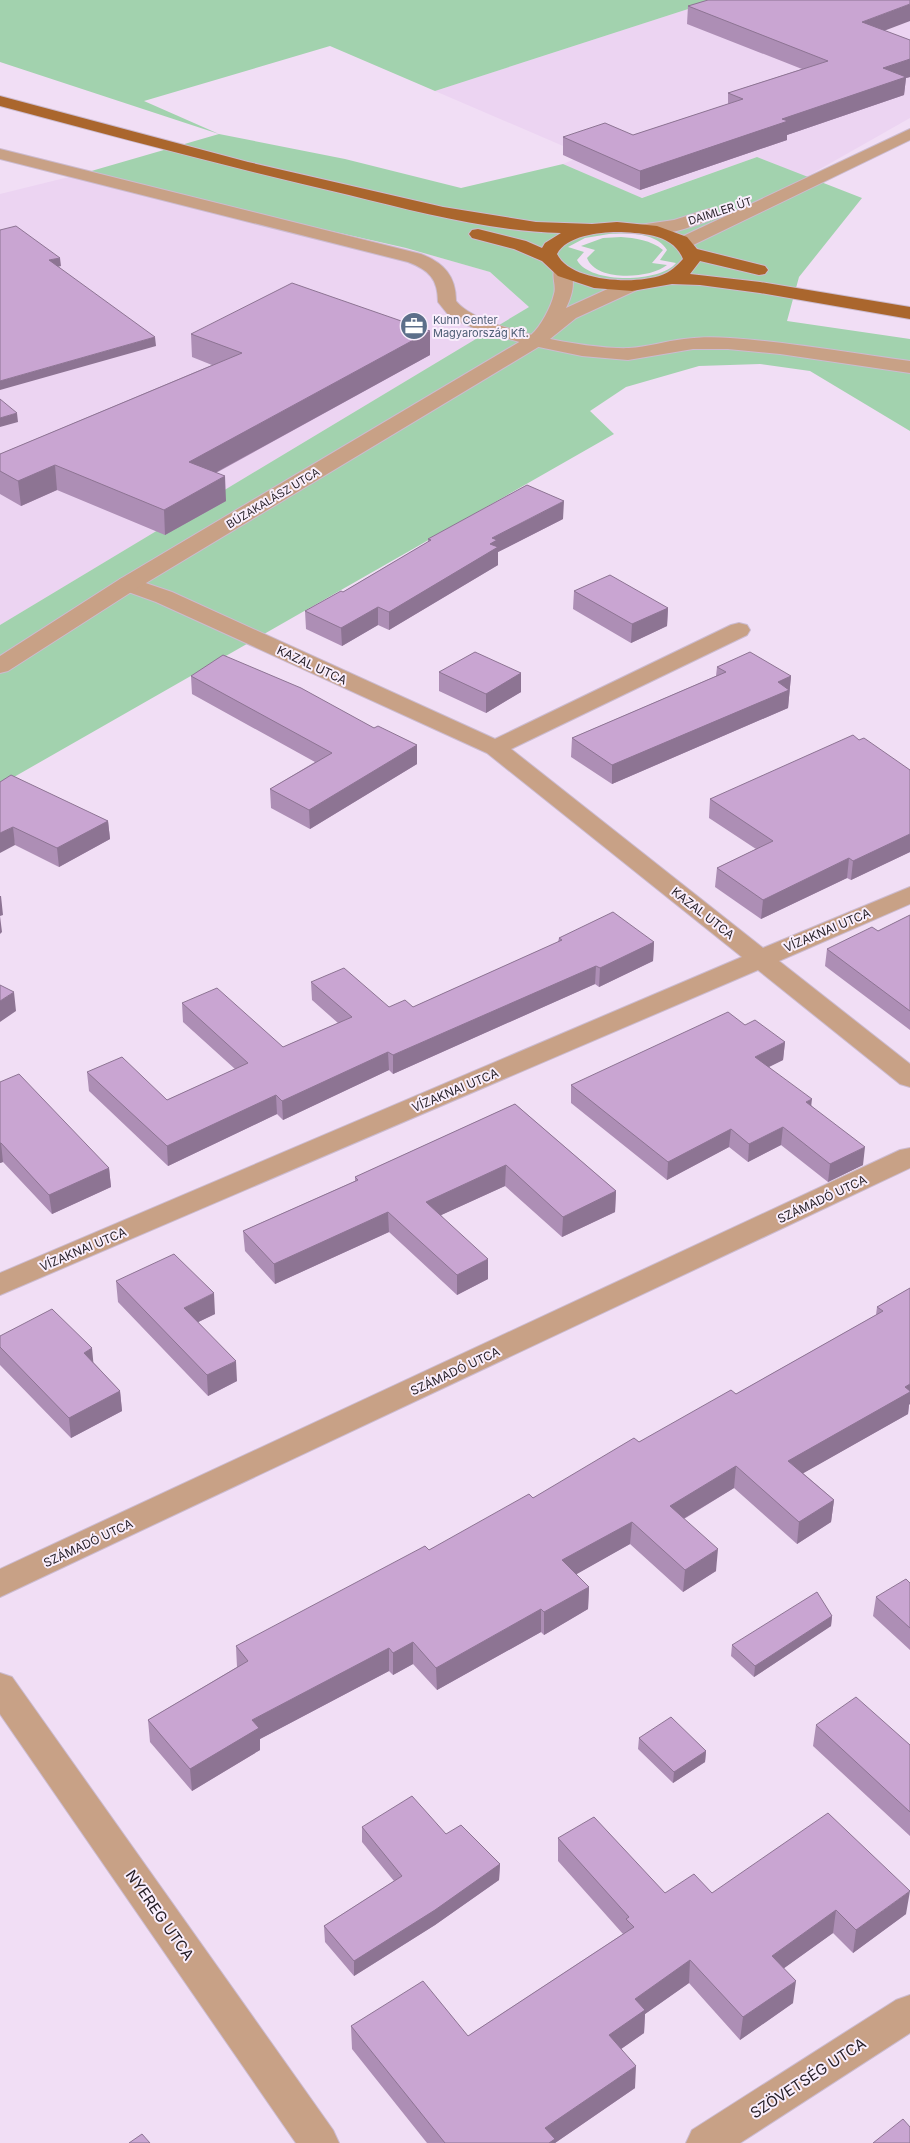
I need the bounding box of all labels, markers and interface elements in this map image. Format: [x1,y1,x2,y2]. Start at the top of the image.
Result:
street label: DAIMLER ÚT [686,194,754,228]
office icon: Kuhn Center Magyarország Kft. [399,311,429,341]
place label: Kuhn Center Magyarország Kft. [433,313,529,340]
street label: BÚZAKALÁSZ UTCA [224,464,322,531]
street label: KAZAL UTCA [275,642,349,688]
street label: KAZAL UTCA [669,884,737,942]
street label: VÍZAKNAI UTCA [782,905,872,955]
street label: VÍZAKNAI UTCA [410,1065,500,1115]
street label: SZÁMADÓ UTCA [775,1172,869,1226]
street label: VÍZAKNAI UTCA [38,1224,128,1274]
street label: SZÁMADÓ UTCA [408,1344,502,1398]
street label: SZÁMADÓ UTCA [41,1516,135,1570]
street label: NYEREG UTCA [122,1866,198,1964]
street label: SZÖVETSÉG UTCA [747,2034,869,2122]

